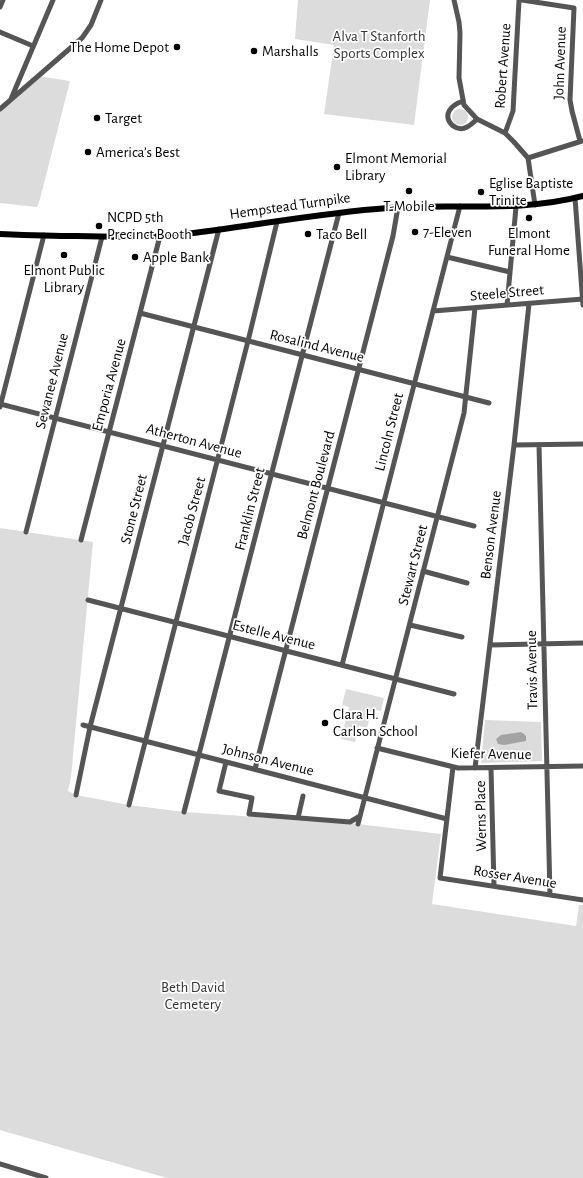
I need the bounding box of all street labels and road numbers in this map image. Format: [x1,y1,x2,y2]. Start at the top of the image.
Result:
street label: Robert Avenue [491,23,515,109]
street label: John Avenue [550,26,570,100]
street label: Hempstead Turnpike [228,189,352,223]
street label: Steele Street [469,281,545,305]
street label: Rosalind Avenue [268,326,366,366]
street label: Sewanee Avenue [31,331,73,431]
street label: Emporia Avenue [88,337,130,433]
street label: Lincoln Street [371,391,407,473]
street label: Atherton Avenue [144,420,244,462]
street label: Belmont Boulevard [293,429,339,541]
street label: Franklin Street [231,466,269,552]
street label: Stone Street [117,472,151,546]
street label: Jacob Street [174,475,210,547]
street label: Benson Avenue [477,490,505,580]
street label: Stewart Street [394,523,432,607]
street label: Estelle Avenue [231,616,317,654]
street label: Travis Avenue [522,630,542,710]
street label: Johnson Avenue [220,740,316,780]
street label: Kiefer Avenue [450,744,532,764]
street label: Werns Place [471,780,491,852]
street label: Rosser Avenue [472,862,558,892]

